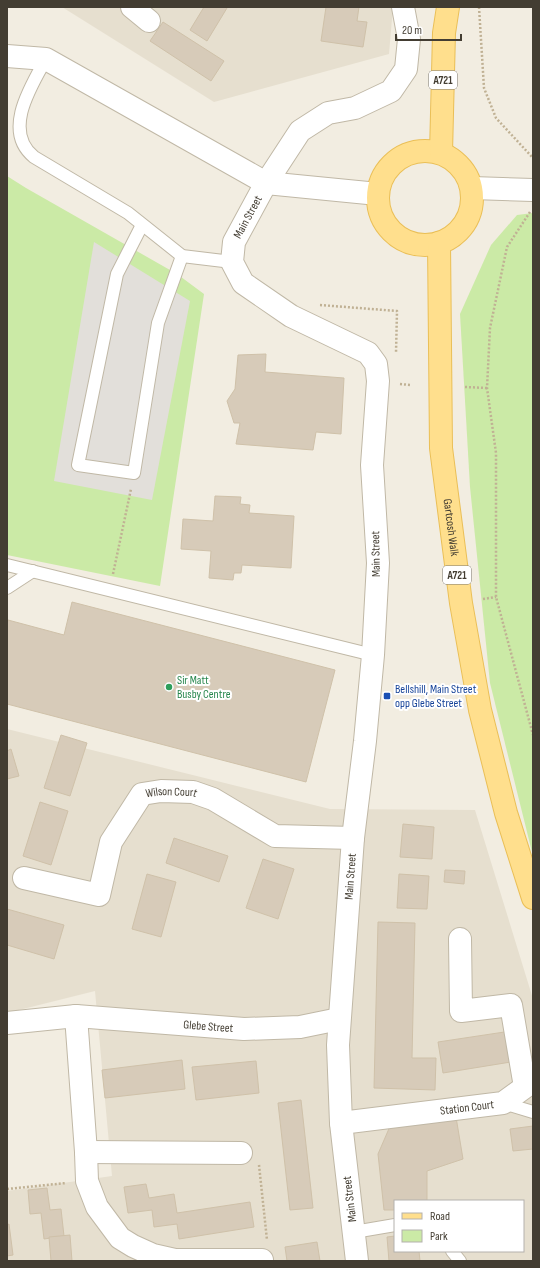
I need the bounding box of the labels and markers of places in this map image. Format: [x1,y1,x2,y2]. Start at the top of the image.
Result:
place label: Sir Matt Busby Centre [177,673,231,702]
marker: Sir Matt Busby Centre [164,682,174,692]
place label: Bellshill, Main Street opp Glebe Street [395,682,477,711]
marker: Bellshill, Main Street opp Glebe Street [382,691,392,701]

